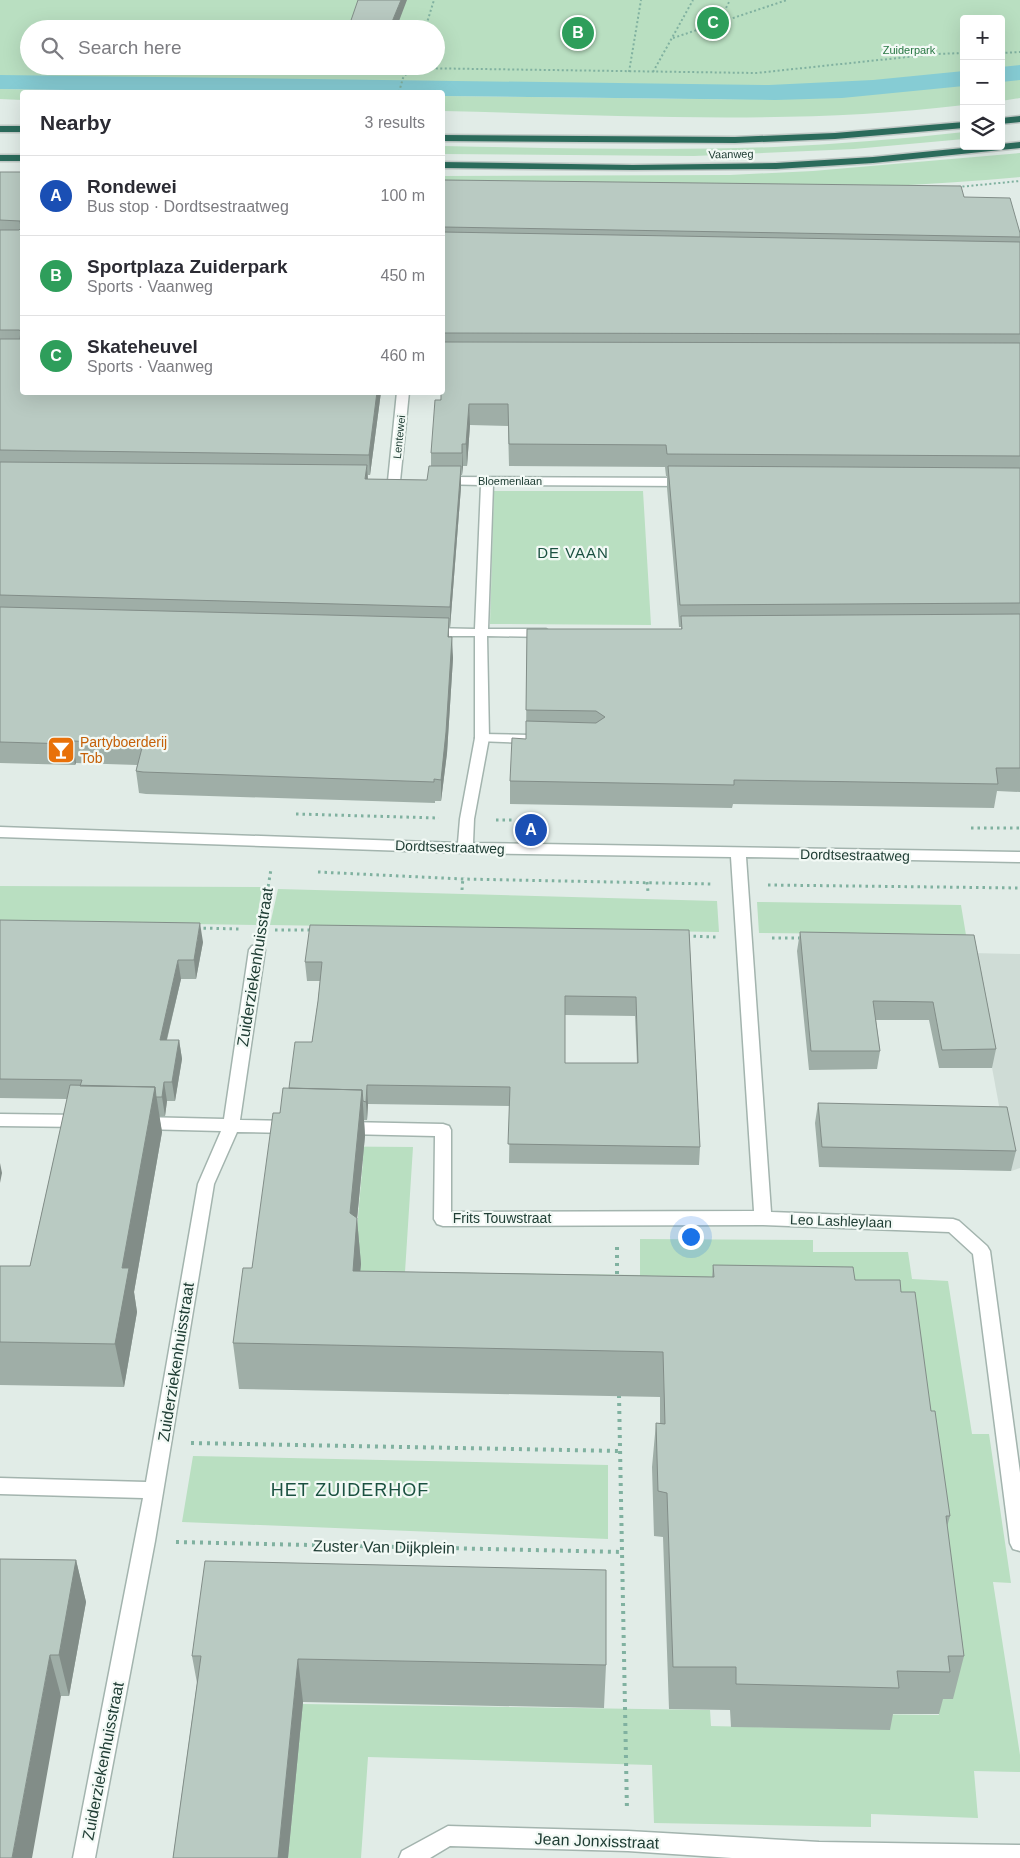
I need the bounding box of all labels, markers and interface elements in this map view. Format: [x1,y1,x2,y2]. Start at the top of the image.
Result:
pin: C [697,4,729,42]
pin: B [562,14,594,52]
map controls [960,15,1005,150]
button: + [960,15,1005,60]
search box [20,20,445,75]
icon: search [38,34,66,62]
text: Search here [78,37,182,58]
park label: Zuiderpark [883,44,936,56]
button: − [960,60,1005,105]
button: layers [960,105,1005,150]
text: Nearby [40,111,111,134]
text: 3 results [365,114,425,131]
street label: Vaanweg [708,148,754,160]
text: Rondewei [87,176,177,197]
text: A [50,187,62,204]
text: 100 m [381,187,425,204]
text: Bus stop · Dordtsestraatweg [87,198,289,215]
text: Sportplaza Zuiderpark [87,256,288,277]
text: B [50,267,62,284]
text: 450 m [381,267,425,284]
text: Sports · Vaanweg [87,278,213,295]
text: Skateheuvel [87,336,198,357]
text: C [50,347,62,364]
text: 460 m [381,347,425,364]
text: Sports · Vaanweg [87,358,213,375]
street label: Lentewei [391,414,407,460]
street label: Bloemenlaan [478,475,542,487]
district label: DE VAAN [537,544,609,561]
place label: Partyboerderij Tob [80,734,167,766]
bar icon: Partyboerderij Tob [46,735,76,765]
pin: A [515,811,547,849]
street label: Dordtsestraatweg [395,837,505,857]
street label: Dordtsestraatweg [800,846,910,864]
street label: Zuiderziekenhuisstraat [234,886,276,1048]
street label: Frits Touwstraat [453,1210,551,1226]
street label: Leo Lashleylaan [790,1211,892,1231]
your location [678,1224,704,1250]
street label: Zuiderziekenhuisstraat [155,1281,197,1443]
district label: HET ZUIDERHOF [271,1480,429,1500]
street label: Zuster Van Dijkplein [313,1537,455,1557]
street label: Zuiderziekenhuisstraat [79,1680,127,1842]
street label: Jean Jonxisstraat [534,1830,660,1852]

